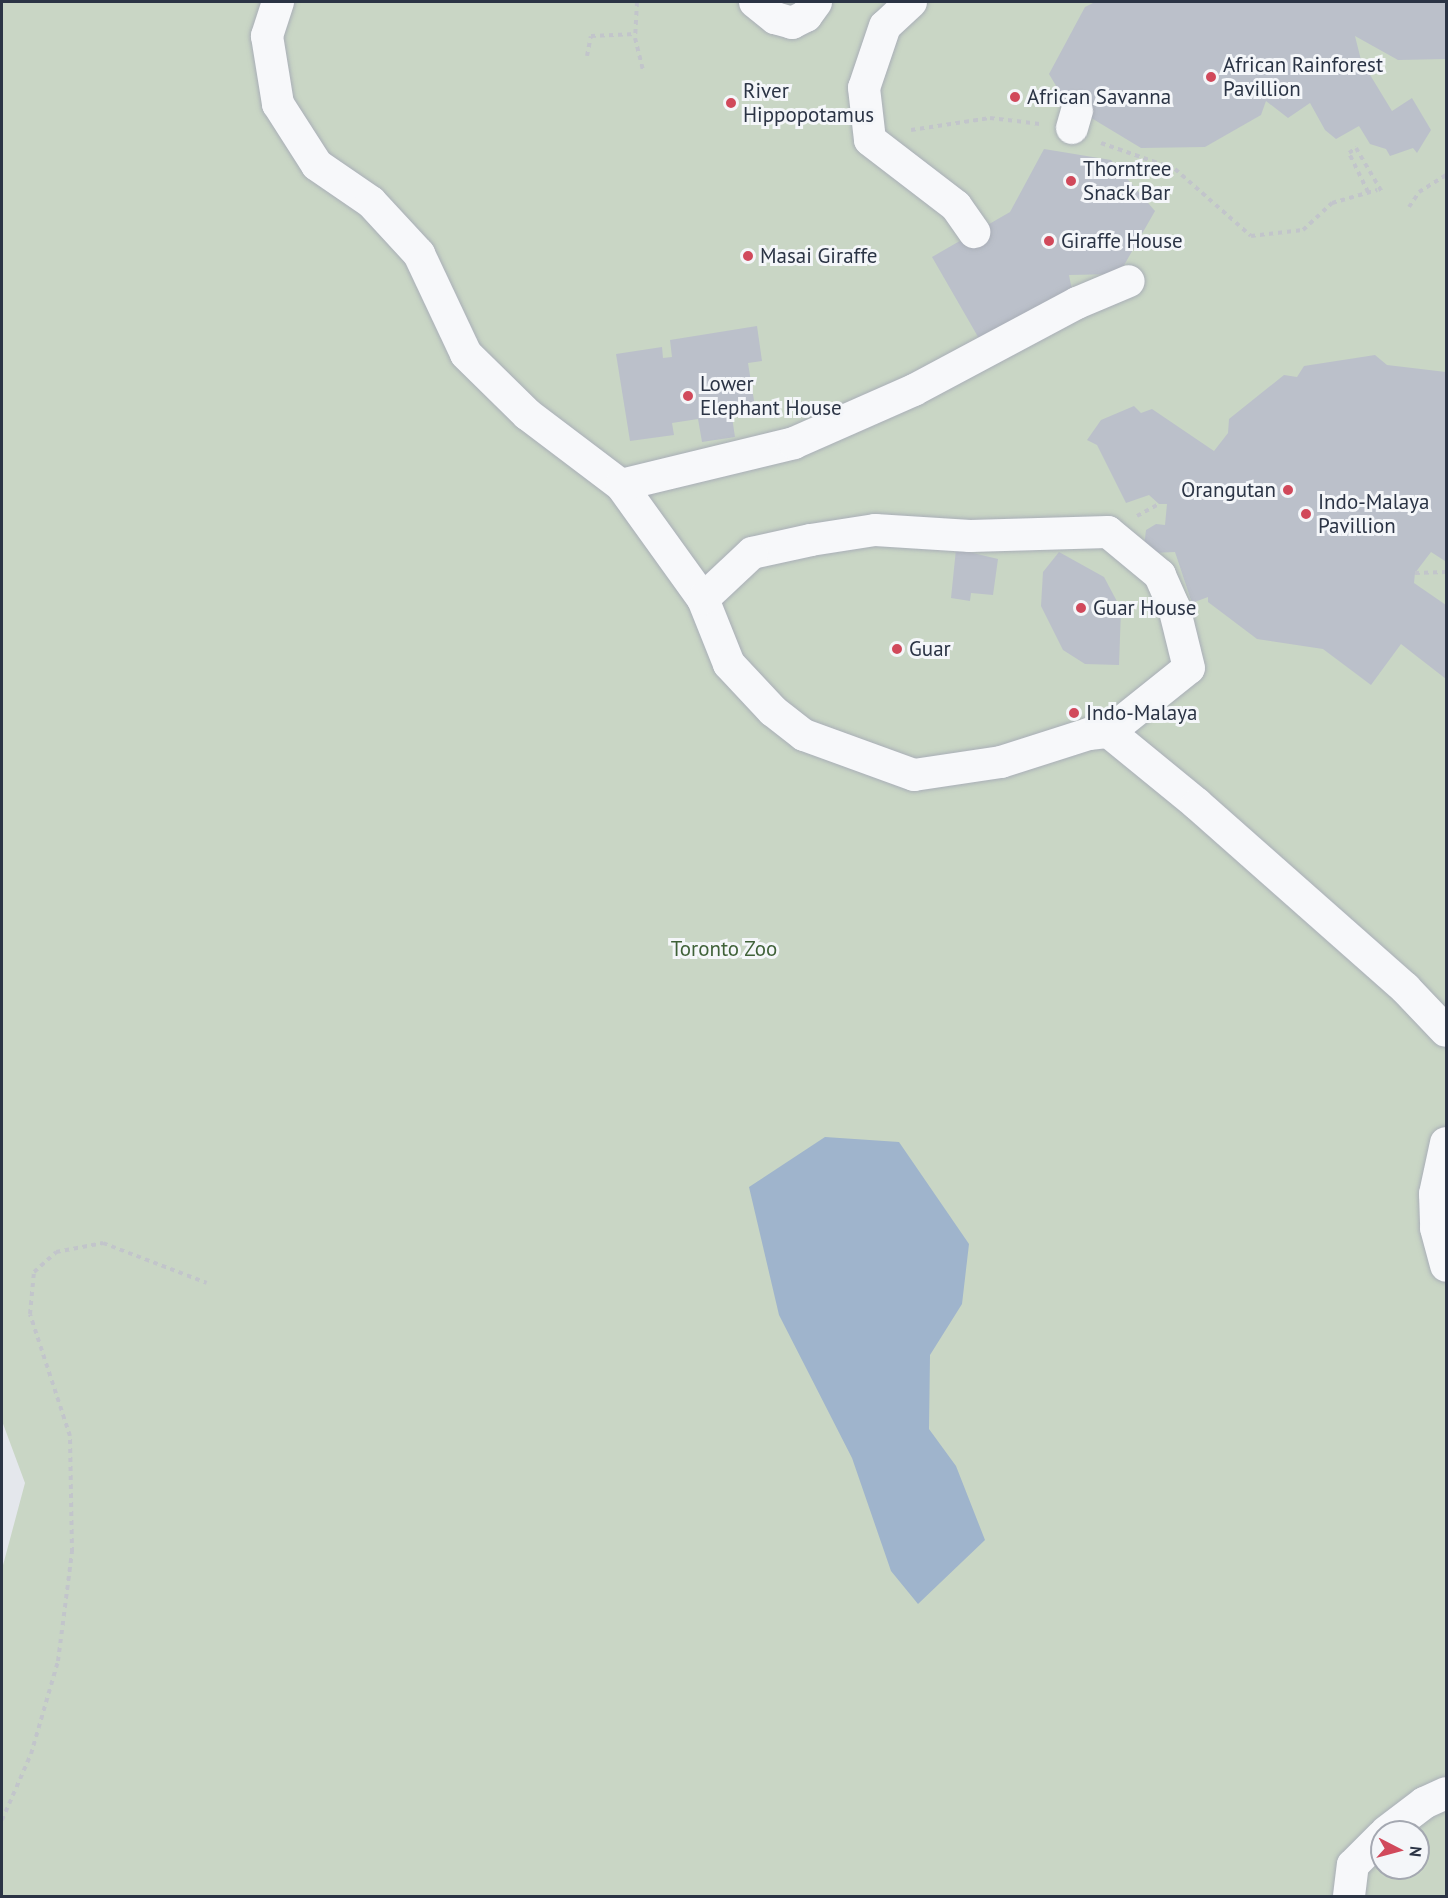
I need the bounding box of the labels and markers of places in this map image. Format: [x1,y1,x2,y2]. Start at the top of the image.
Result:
place label: African Rainforest Pavillion [1223,52,1383,102]
marker: African Rainforest Pavillion [1204,70,1218,84]
place label: River Hippopotamus [743,78,874,128]
place label: African Savanna [1027,84,1171,110]
marker: African Savanna [1008,90,1022,104]
marker: River Hippopotamus [724,96,738,110]
place label: Thorntree Snack Bar [1083,156,1171,206]
marker: Thorntree Snack Bar [1064,174,1078,188]
place label: Giraffe House [1061,228,1183,254]
marker: Giraffe House [1042,234,1056,248]
place label: Masai Giraffe [760,243,877,269]
marker: Masai Giraffe [741,249,755,263]
place label: Lower Elephant House [700,371,842,421]
marker: Lower Elephant House [681,389,695,403]
place label: Orangutan [1181,477,1276,503]
marker: Orangutan [1281,483,1295,497]
place label: Indo-Malaya Pavillion [1318,489,1429,539]
marker: Indo-Malaya Pavillion [1299,507,1313,521]
place label: Guar House [1093,595,1197,621]
marker: Guar House [1074,601,1088,615]
place label: Guar [909,636,951,662]
marker: Guar [890,642,904,656]
place label: Indo-Malaya [1086,700,1197,726]
marker: Indo-Malaya [1067,706,1081,720]

